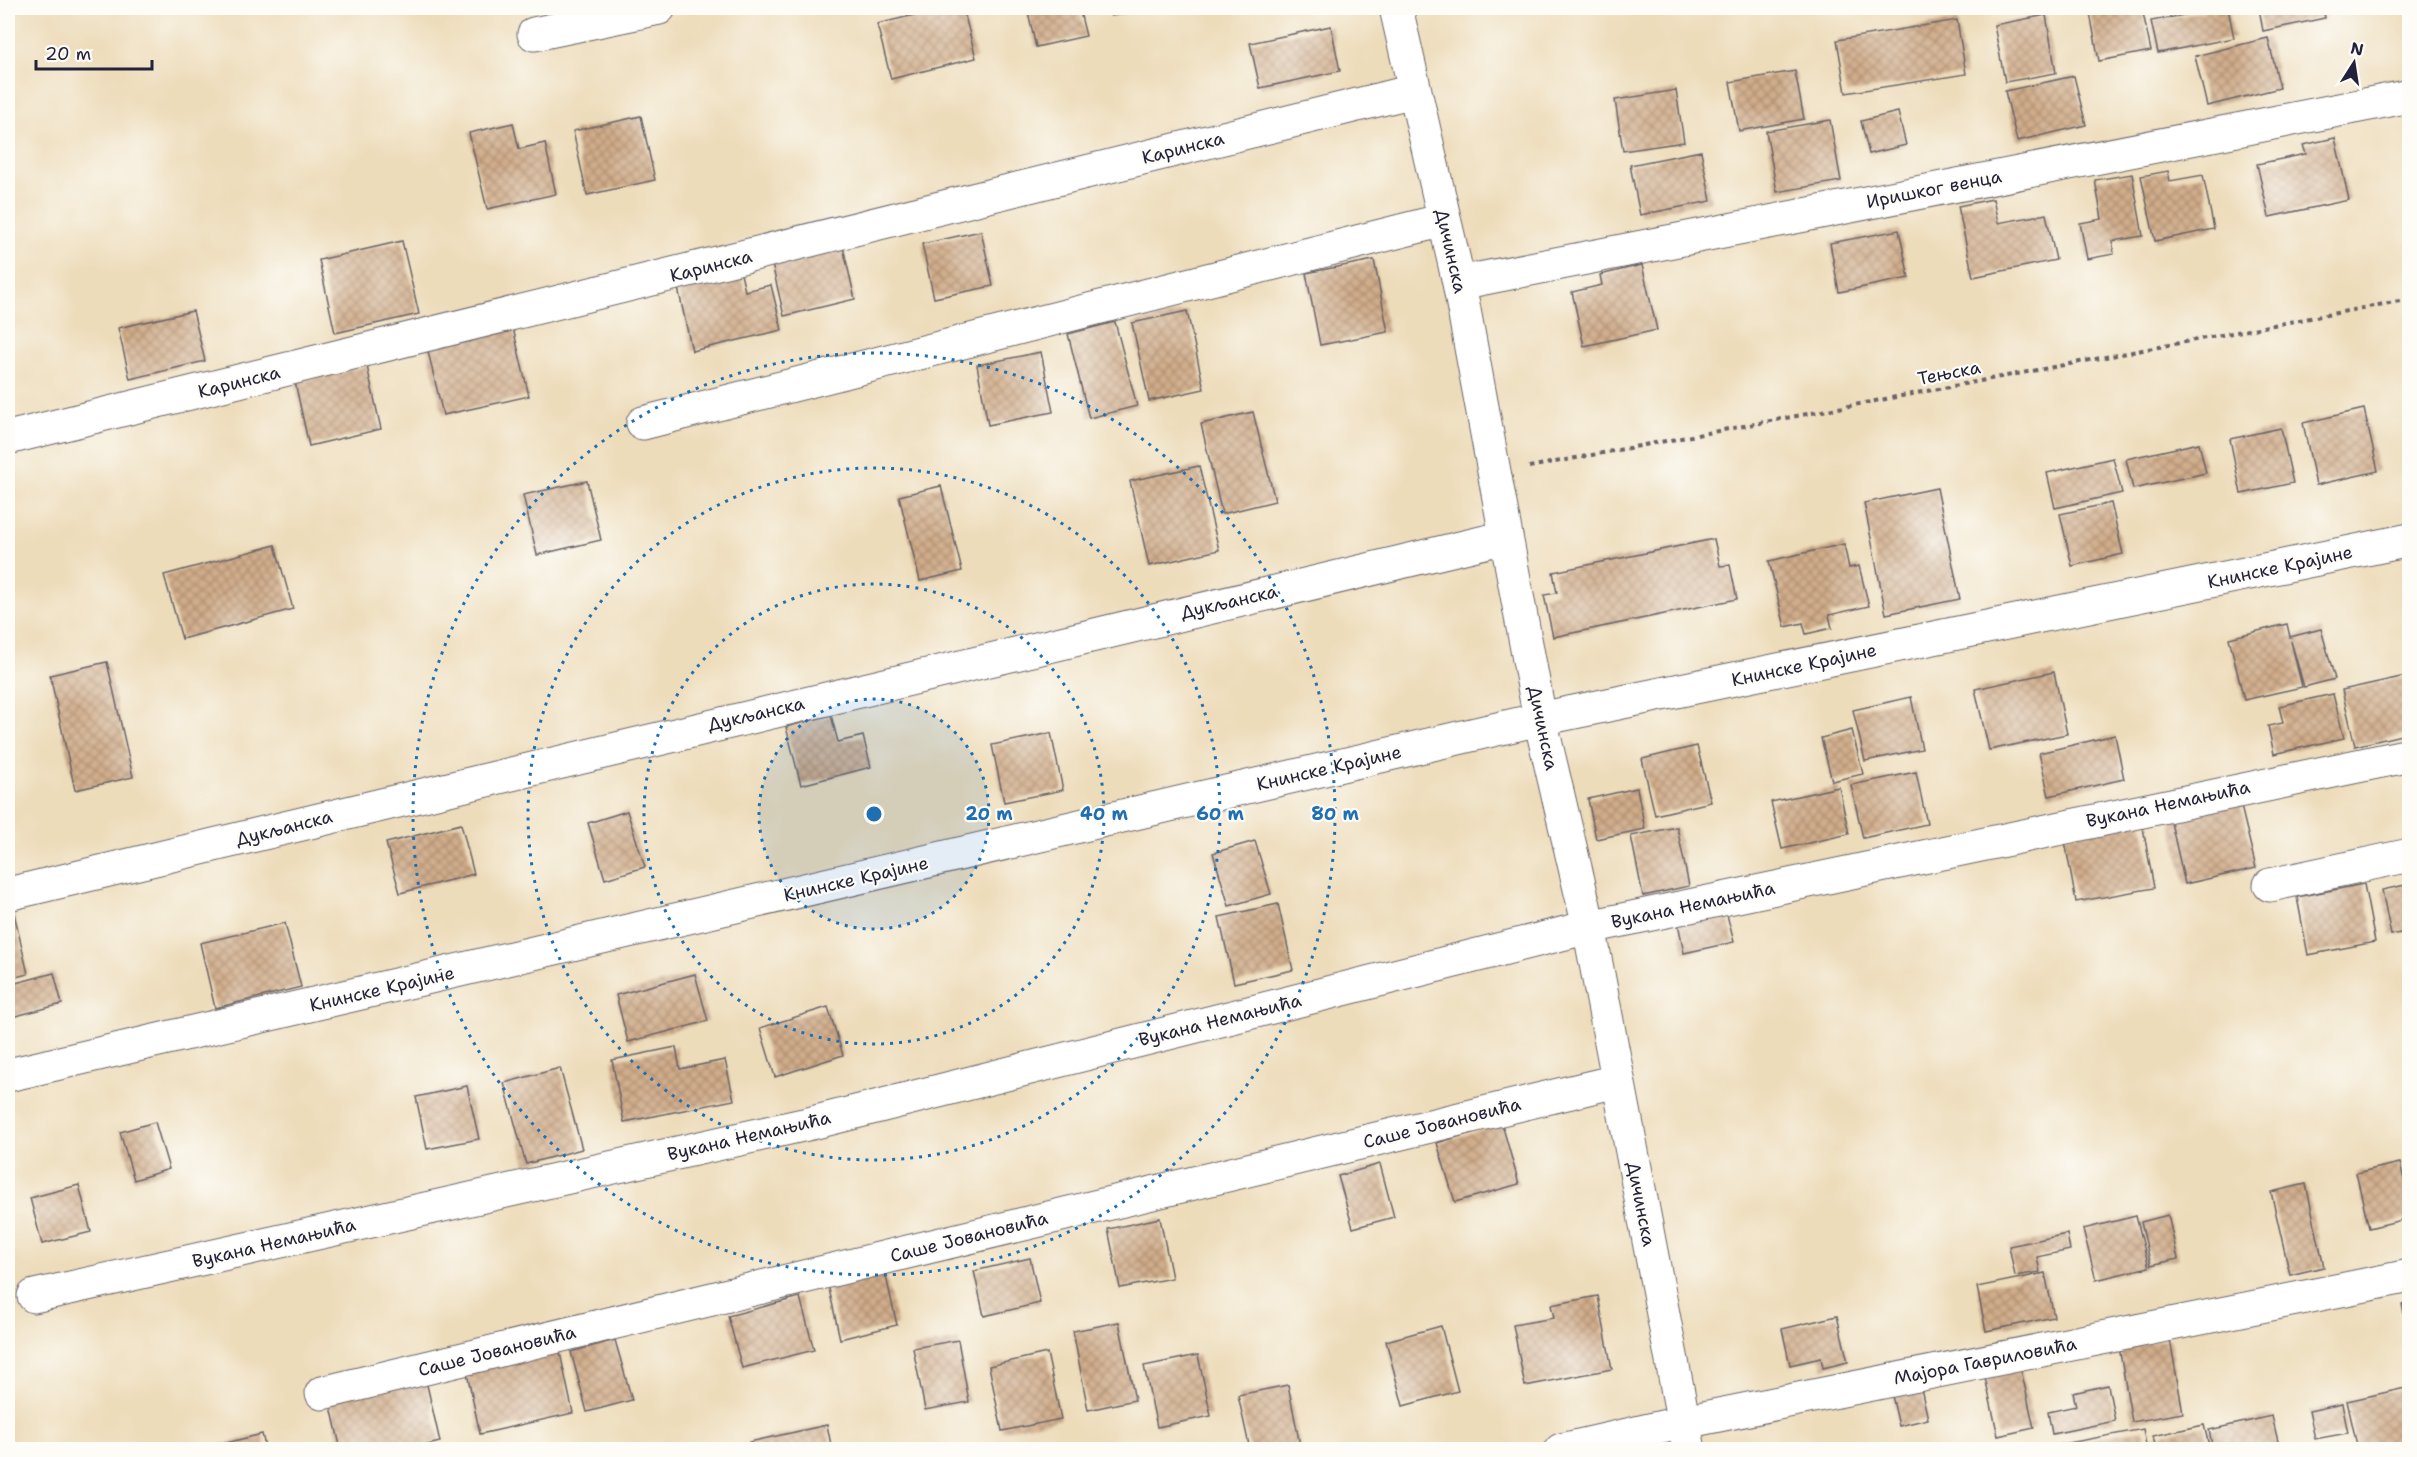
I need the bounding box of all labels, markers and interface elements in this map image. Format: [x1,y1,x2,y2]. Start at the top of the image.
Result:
scale bar [36,33,152,71]
north arrow [2324,33,2384,93]
text: N [2349,37,2365,60]
text: 20 m [45,42,91,66]
street label: Каринска [1139,126,1227,170]
street label: Иришког венца [1864,164,2004,214]
street label: Дичинска [1430,207,1472,295]
street label: Каринска [667,244,755,288]
street label: Тењска [1915,355,1983,391]
street label: Каринска [195,360,283,404]
street label: Книнске Крајине [2205,540,2355,594]
street label: Дукљанска [1178,579,1280,625]
street label: Книнске Крајине [1729,638,1879,692]
street label: Дичинска [1522,684,1564,772]
street label: Дукљанска [705,691,807,737]
street label: Книнске Крајине [1254,740,1404,796]
street label: Вукана Немањића [2084,775,2252,833]
text: 20 m [965,802,1013,826]
text: 40 m [1080,802,1128,826]
text: 60 m [1196,802,1244,826]
text: 80 m [1311,802,1359,826]
street label: Дукљанска [233,804,335,852]
centre of rings [864,804,884,824]
street label: Книнске Крајине [781,851,931,907]
street label: Вукана Немањића [1609,876,1777,934]
street label: Книнске Крајине [307,961,457,1017]
street label: Вукана Немањића [1136,988,1304,1052]
street label: Саше Јовановића [1361,1092,1523,1154]
street label: Вукана Немањића [665,1106,833,1166]
street label: Дичинска [1621,1160,1661,1248]
street label: Саше Јовановића [888,1206,1050,1268]
street label: Вукана Немањића [190,1213,358,1273]
street label: Саше Јовановића [416,1320,578,1382]
street label: Мајора Гавриловића [1891,1331,2079,1391]

